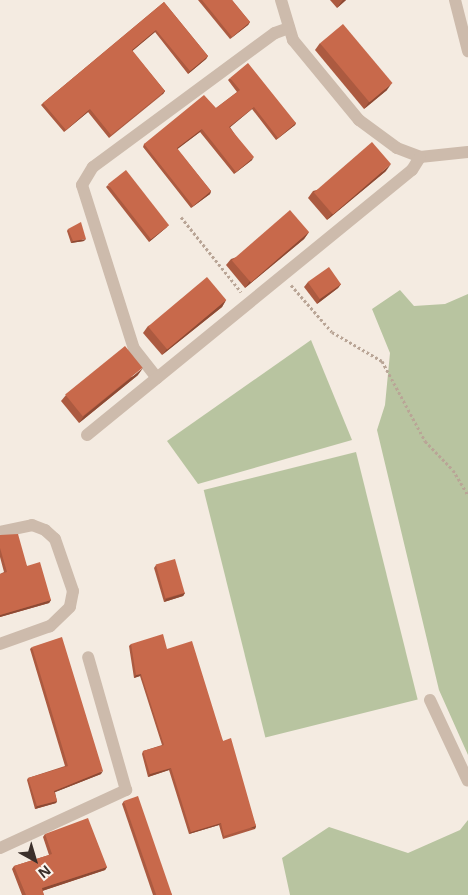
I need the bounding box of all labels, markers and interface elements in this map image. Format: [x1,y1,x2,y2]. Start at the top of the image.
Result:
north arrow [10,835,60,885]
text: N [34,861,55,883]

